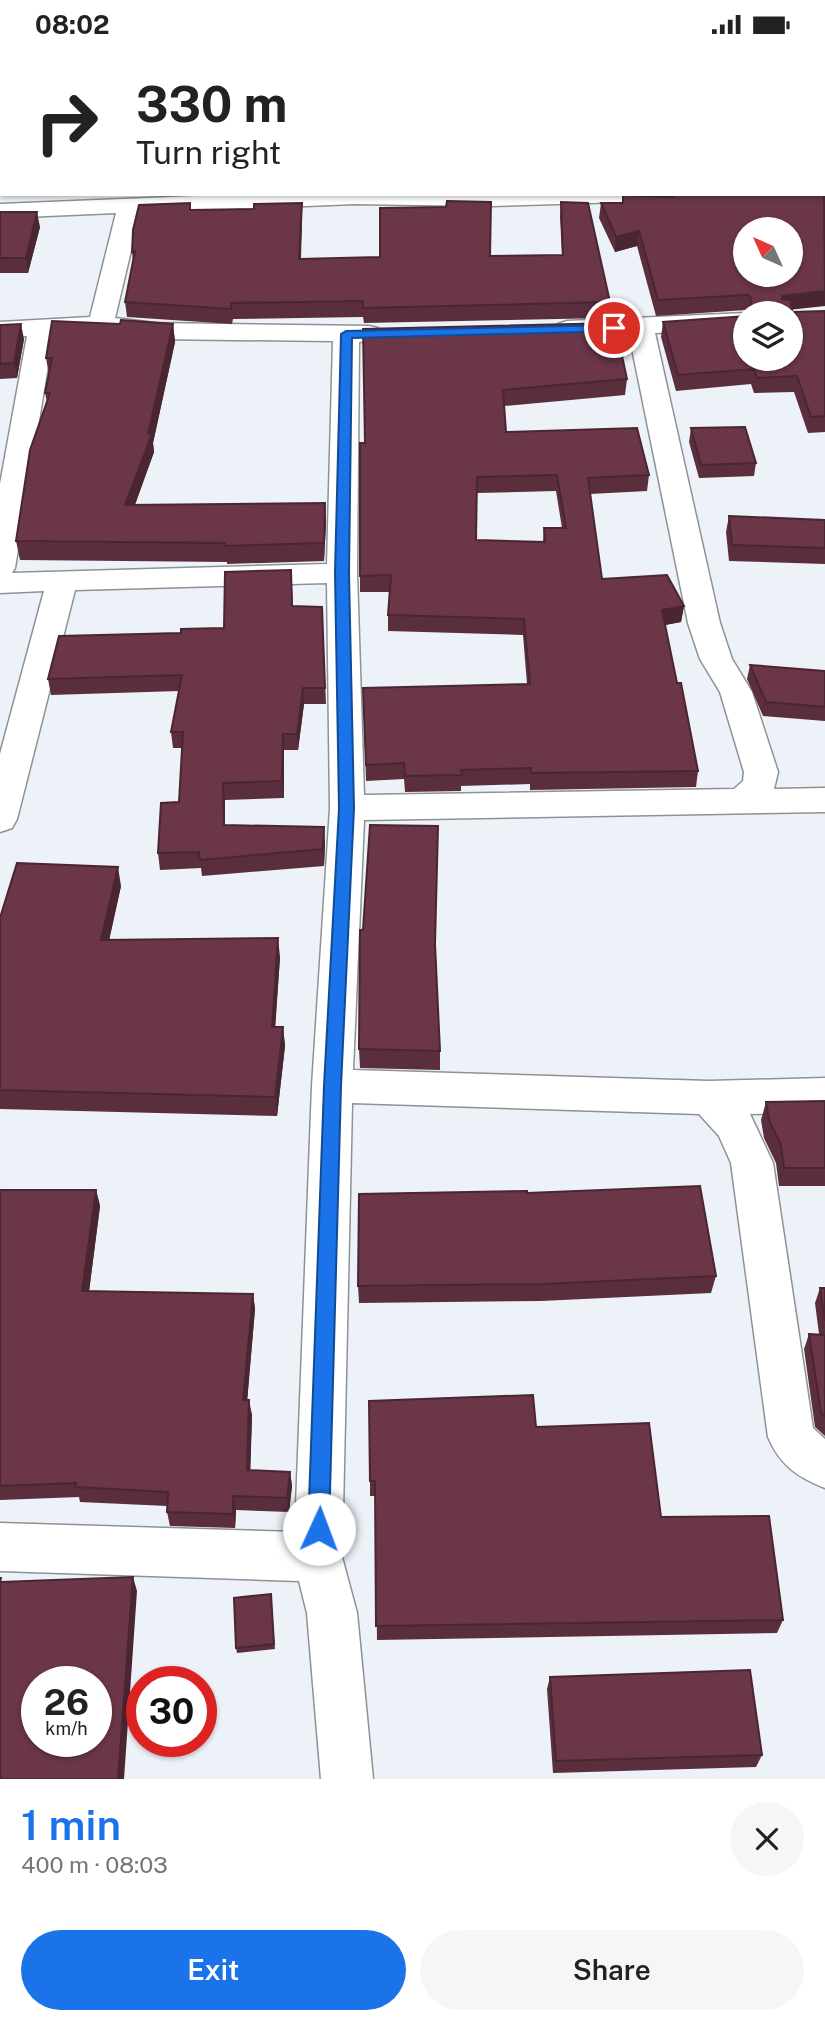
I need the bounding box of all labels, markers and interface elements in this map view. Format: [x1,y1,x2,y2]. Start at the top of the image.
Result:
text: 08:02 [35,9,109,40]
text: 330 m [136,75,287,133]
icon: right [21,77,112,168]
text: Turn right [136,134,281,171]
north arrow [733,217,803,287]
map controls [733,217,803,371]
pin [584,298,644,358]
button: layers [733,301,803,371]
icon: arrive [595,309,633,347]
position arrow [282,1492,356,1566]
speed limit sign: 30 [126,1666,217,1757]
text: 26 [44,1682,89,1723]
text: km/h [45,1718,88,1739]
text: 1 min [21,1800,121,1849]
button: close [730,1802,804,1876]
text: 400 m · 08:03 [21,1851,168,1878]
button: Exit [21,1930,406,2010]
button: Share [420,1930,804,2010]

